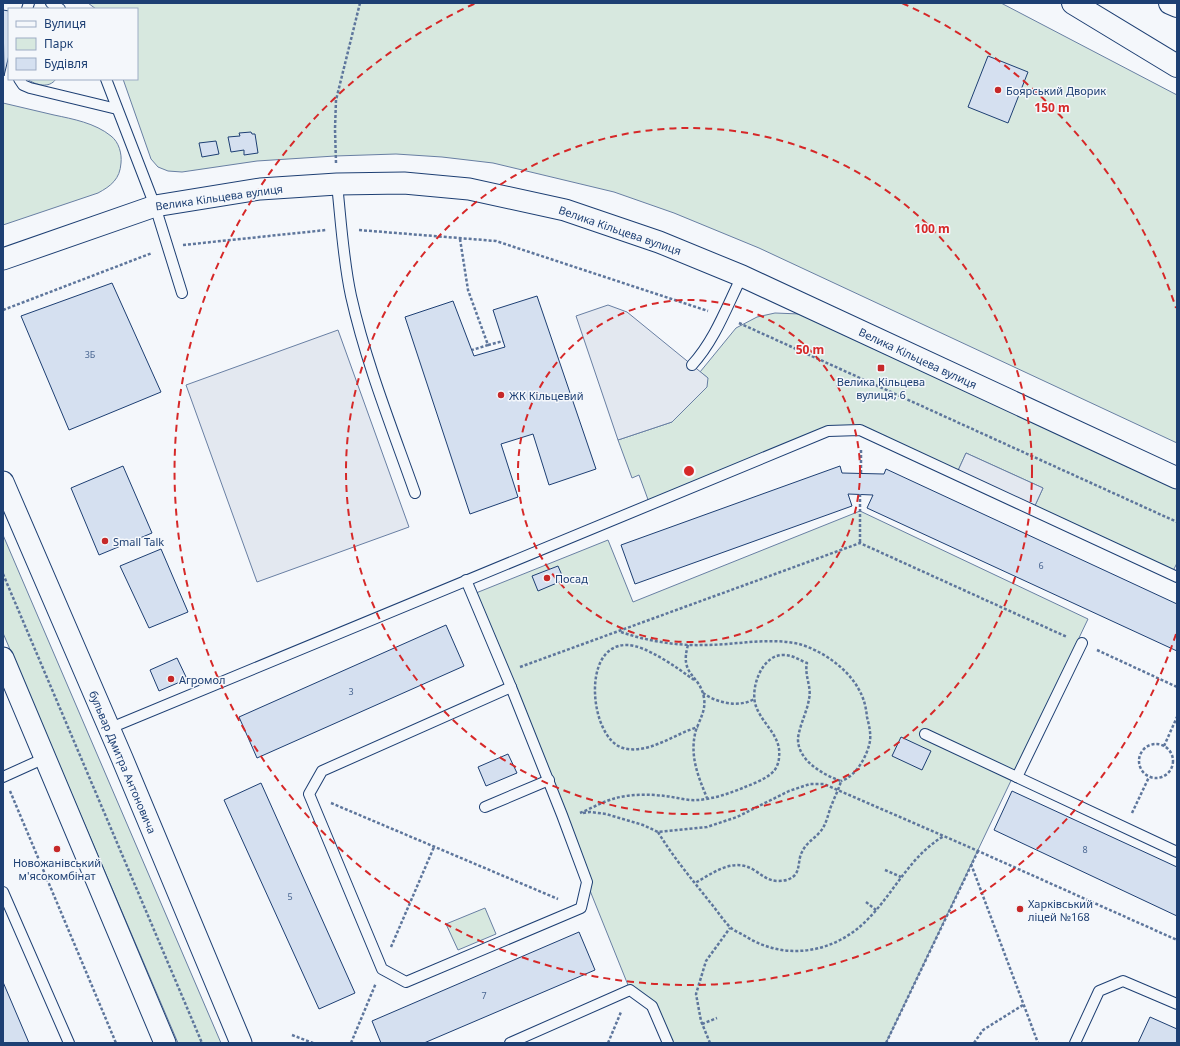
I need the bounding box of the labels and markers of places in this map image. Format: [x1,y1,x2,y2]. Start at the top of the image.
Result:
place label: Боярський Дворик [1006,83,1106,98]
marker: Боярський Дворик [993,85,1003,95]
marker: Велика Кільцева вулиця, 6 [876,363,886,373]
place label: Велика Кільцева вулиця, 6 [837,374,925,402]
place label: ЖК Кільцевий [509,388,584,403]
marker: ЖК Кільцевий [496,390,506,400]
centre of rings [682,464,696,478]
place label: Small Talk [113,534,164,549]
marker: Small Talk [100,536,110,546]
place label: Посад [555,571,588,586]
marker: Посад [542,573,552,583]
place label: Агромол [179,672,226,687]
marker: Агромол [166,674,176,684]
marker: Новожанівський м'ясокомбінат [52,844,62,854]
place label: Новожанівський м'ясокомбінат [13,855,101,883]
place label: Харківський ліцей №168 [1028,896,1093,924]
marker: Харківський ліцей №168 [1015,904,1025,914]

